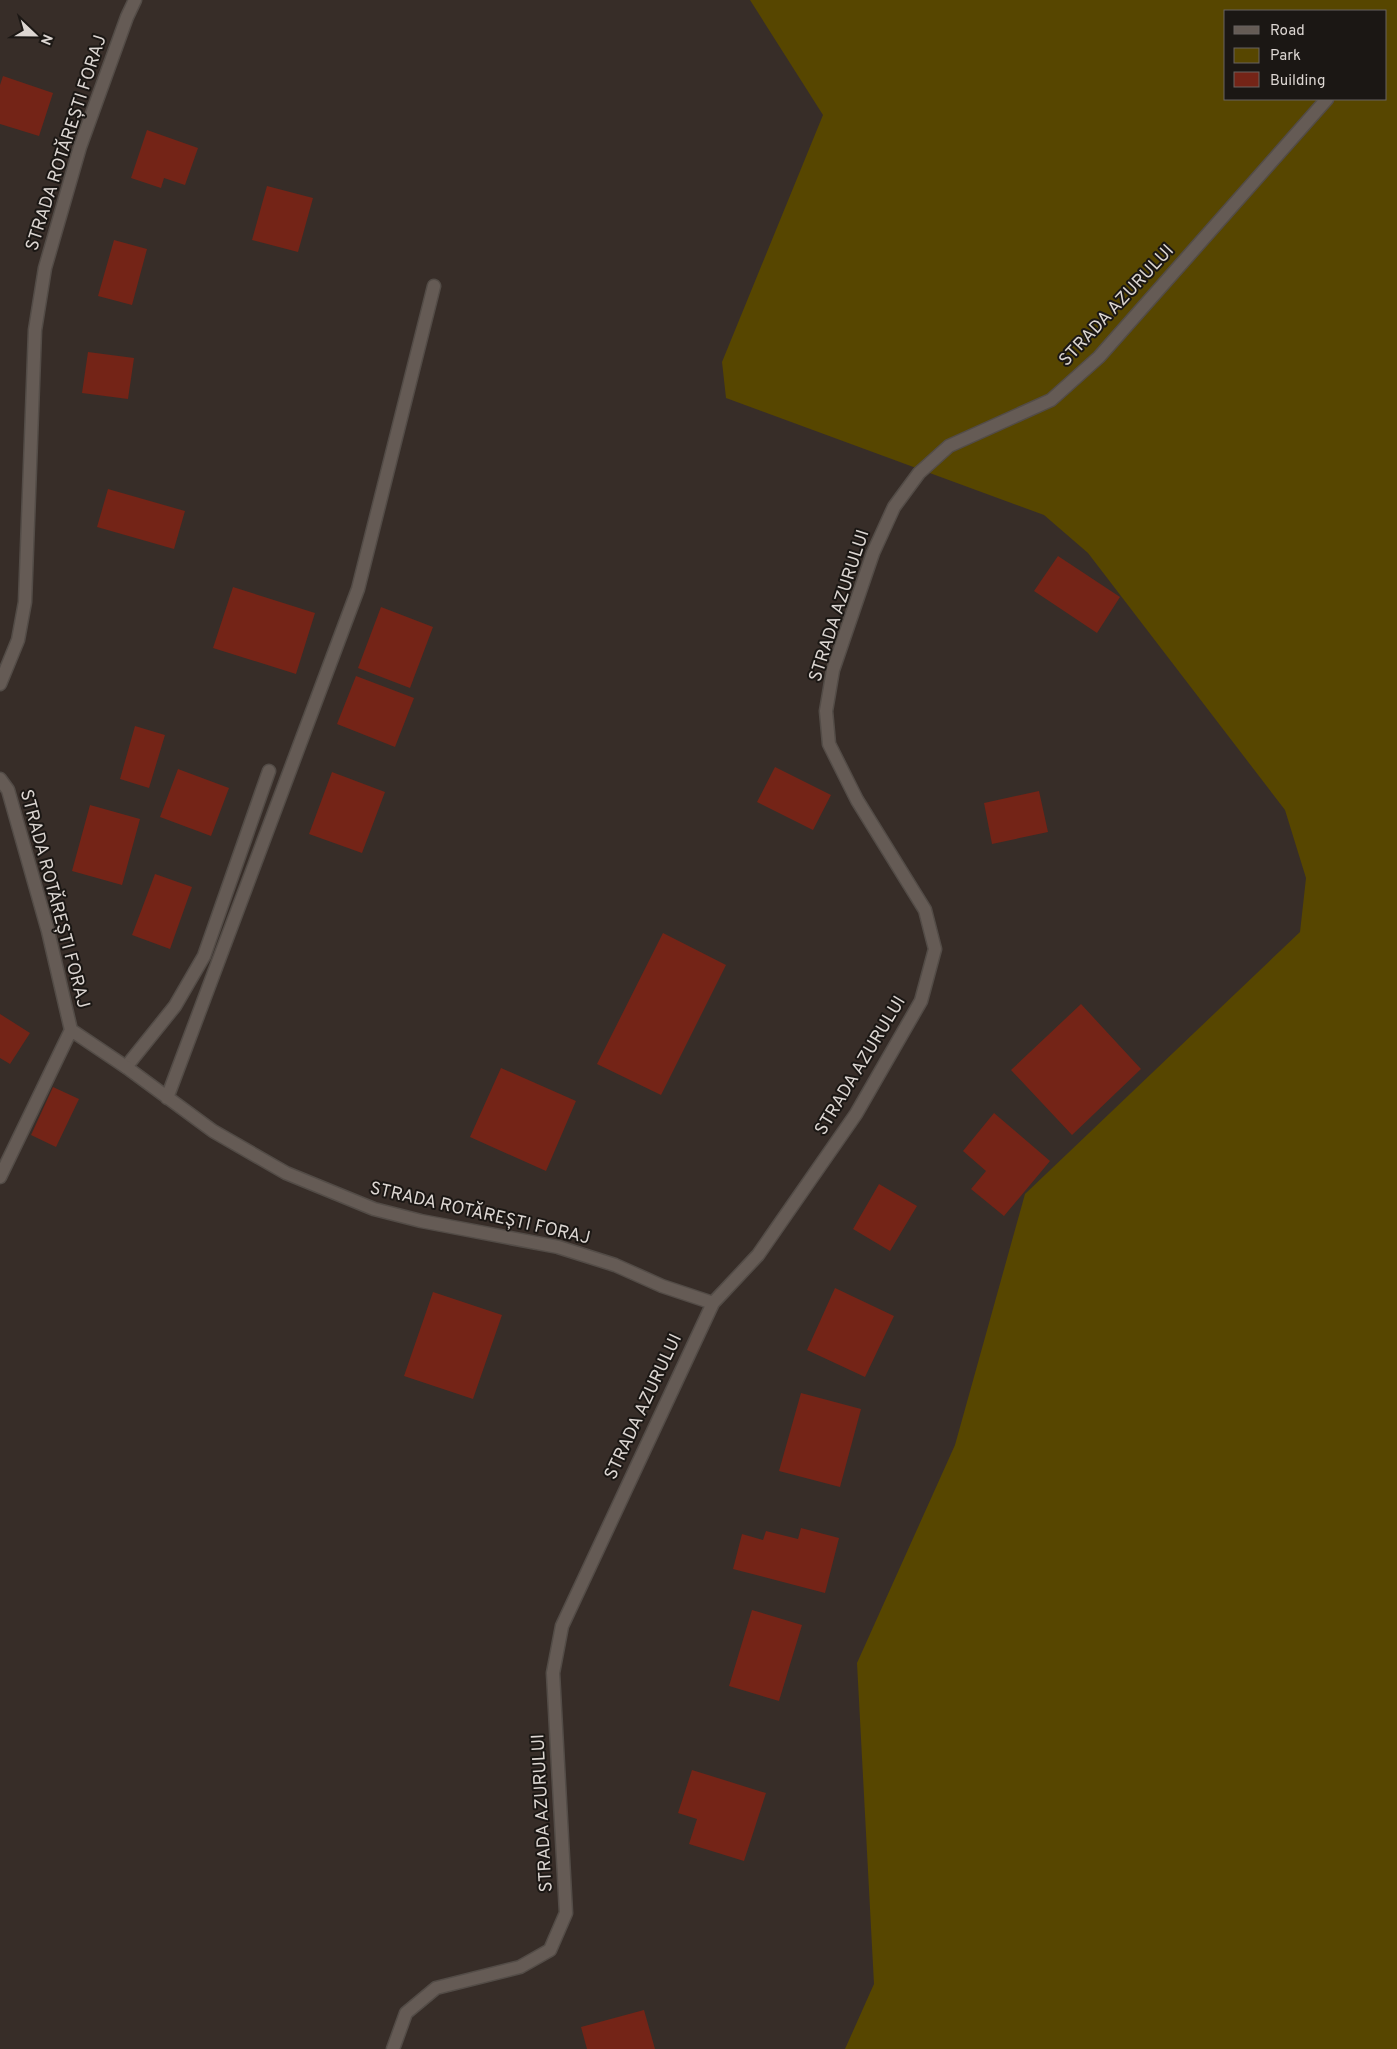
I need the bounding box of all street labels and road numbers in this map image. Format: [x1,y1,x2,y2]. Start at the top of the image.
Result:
street label: STRADA ROTĂREȘTI FORAJ [19,32,113,254]
street label: STRADA AZURULUI [1055,240,1179,372]
street label: STRADA AZURULUI [805,527,875,685]
street label: STRADA ROTĂREȘTI FORAJ [14,787,96,1011]
street label: STRADA AZURULUI [810,992,912,1140]
street label: STRADA ROTĂREȘTI FORAJ [367,1175,593,1251]
street label: STRADA AZURULUI [600,1330,688,1484]
street label: STRADA AZURULUI [527,1733,559,1893]

